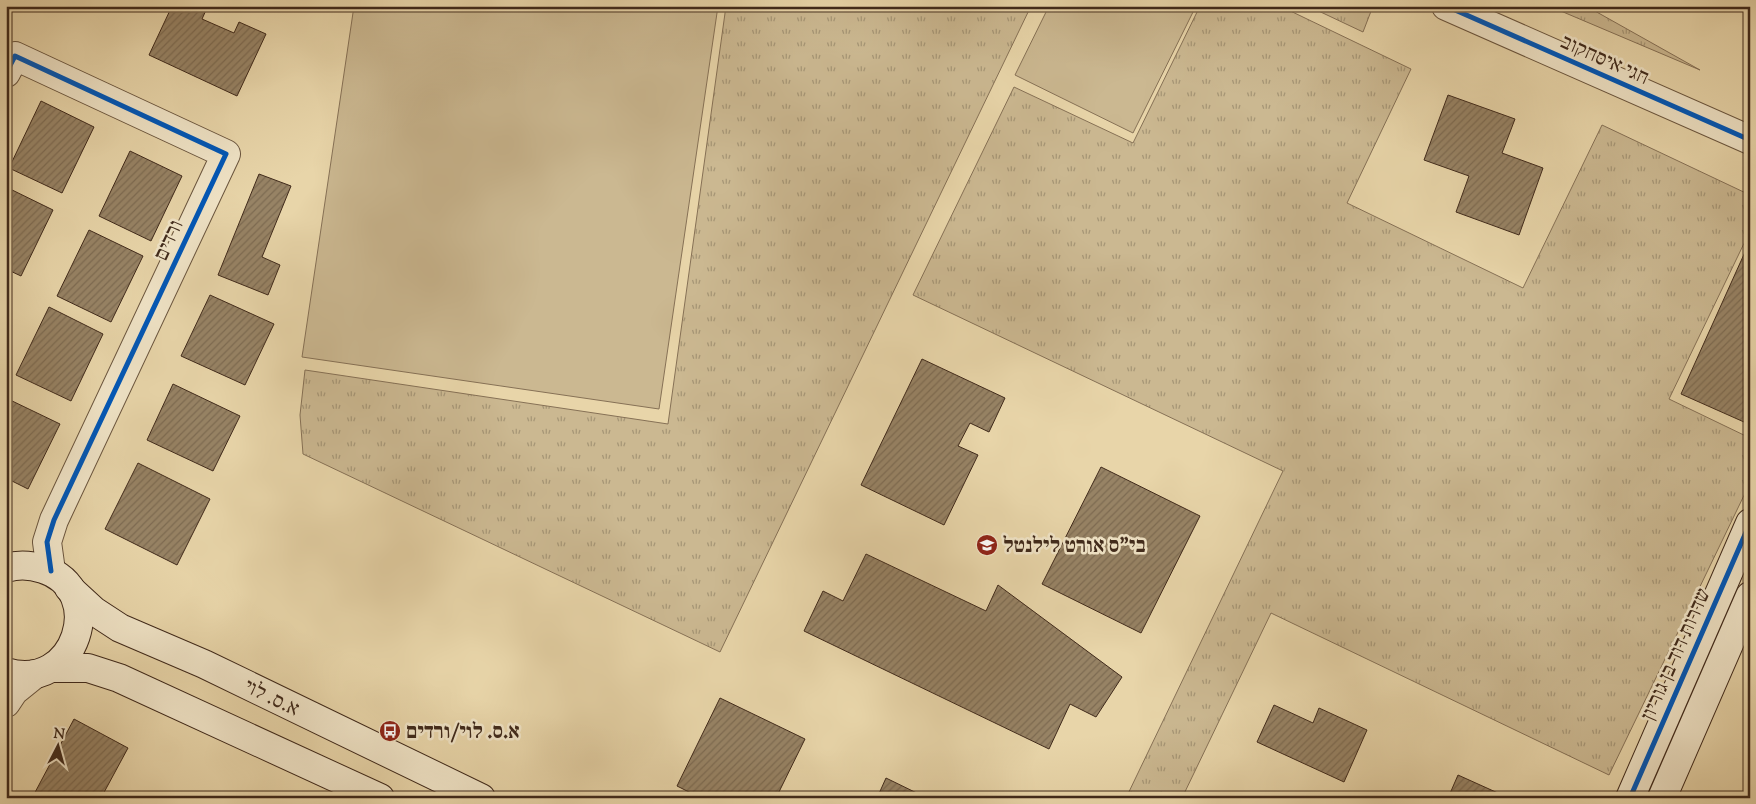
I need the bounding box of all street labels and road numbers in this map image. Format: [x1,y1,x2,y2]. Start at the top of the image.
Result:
street label: חגי איסחקוב [1555,28,1653,94]
street label: ורדים [147,215,192,266]
street label: שדרות דוד בן גוריון [1634,584,1719,726]
street label: א.ס. לוי [238,673,304,725]

